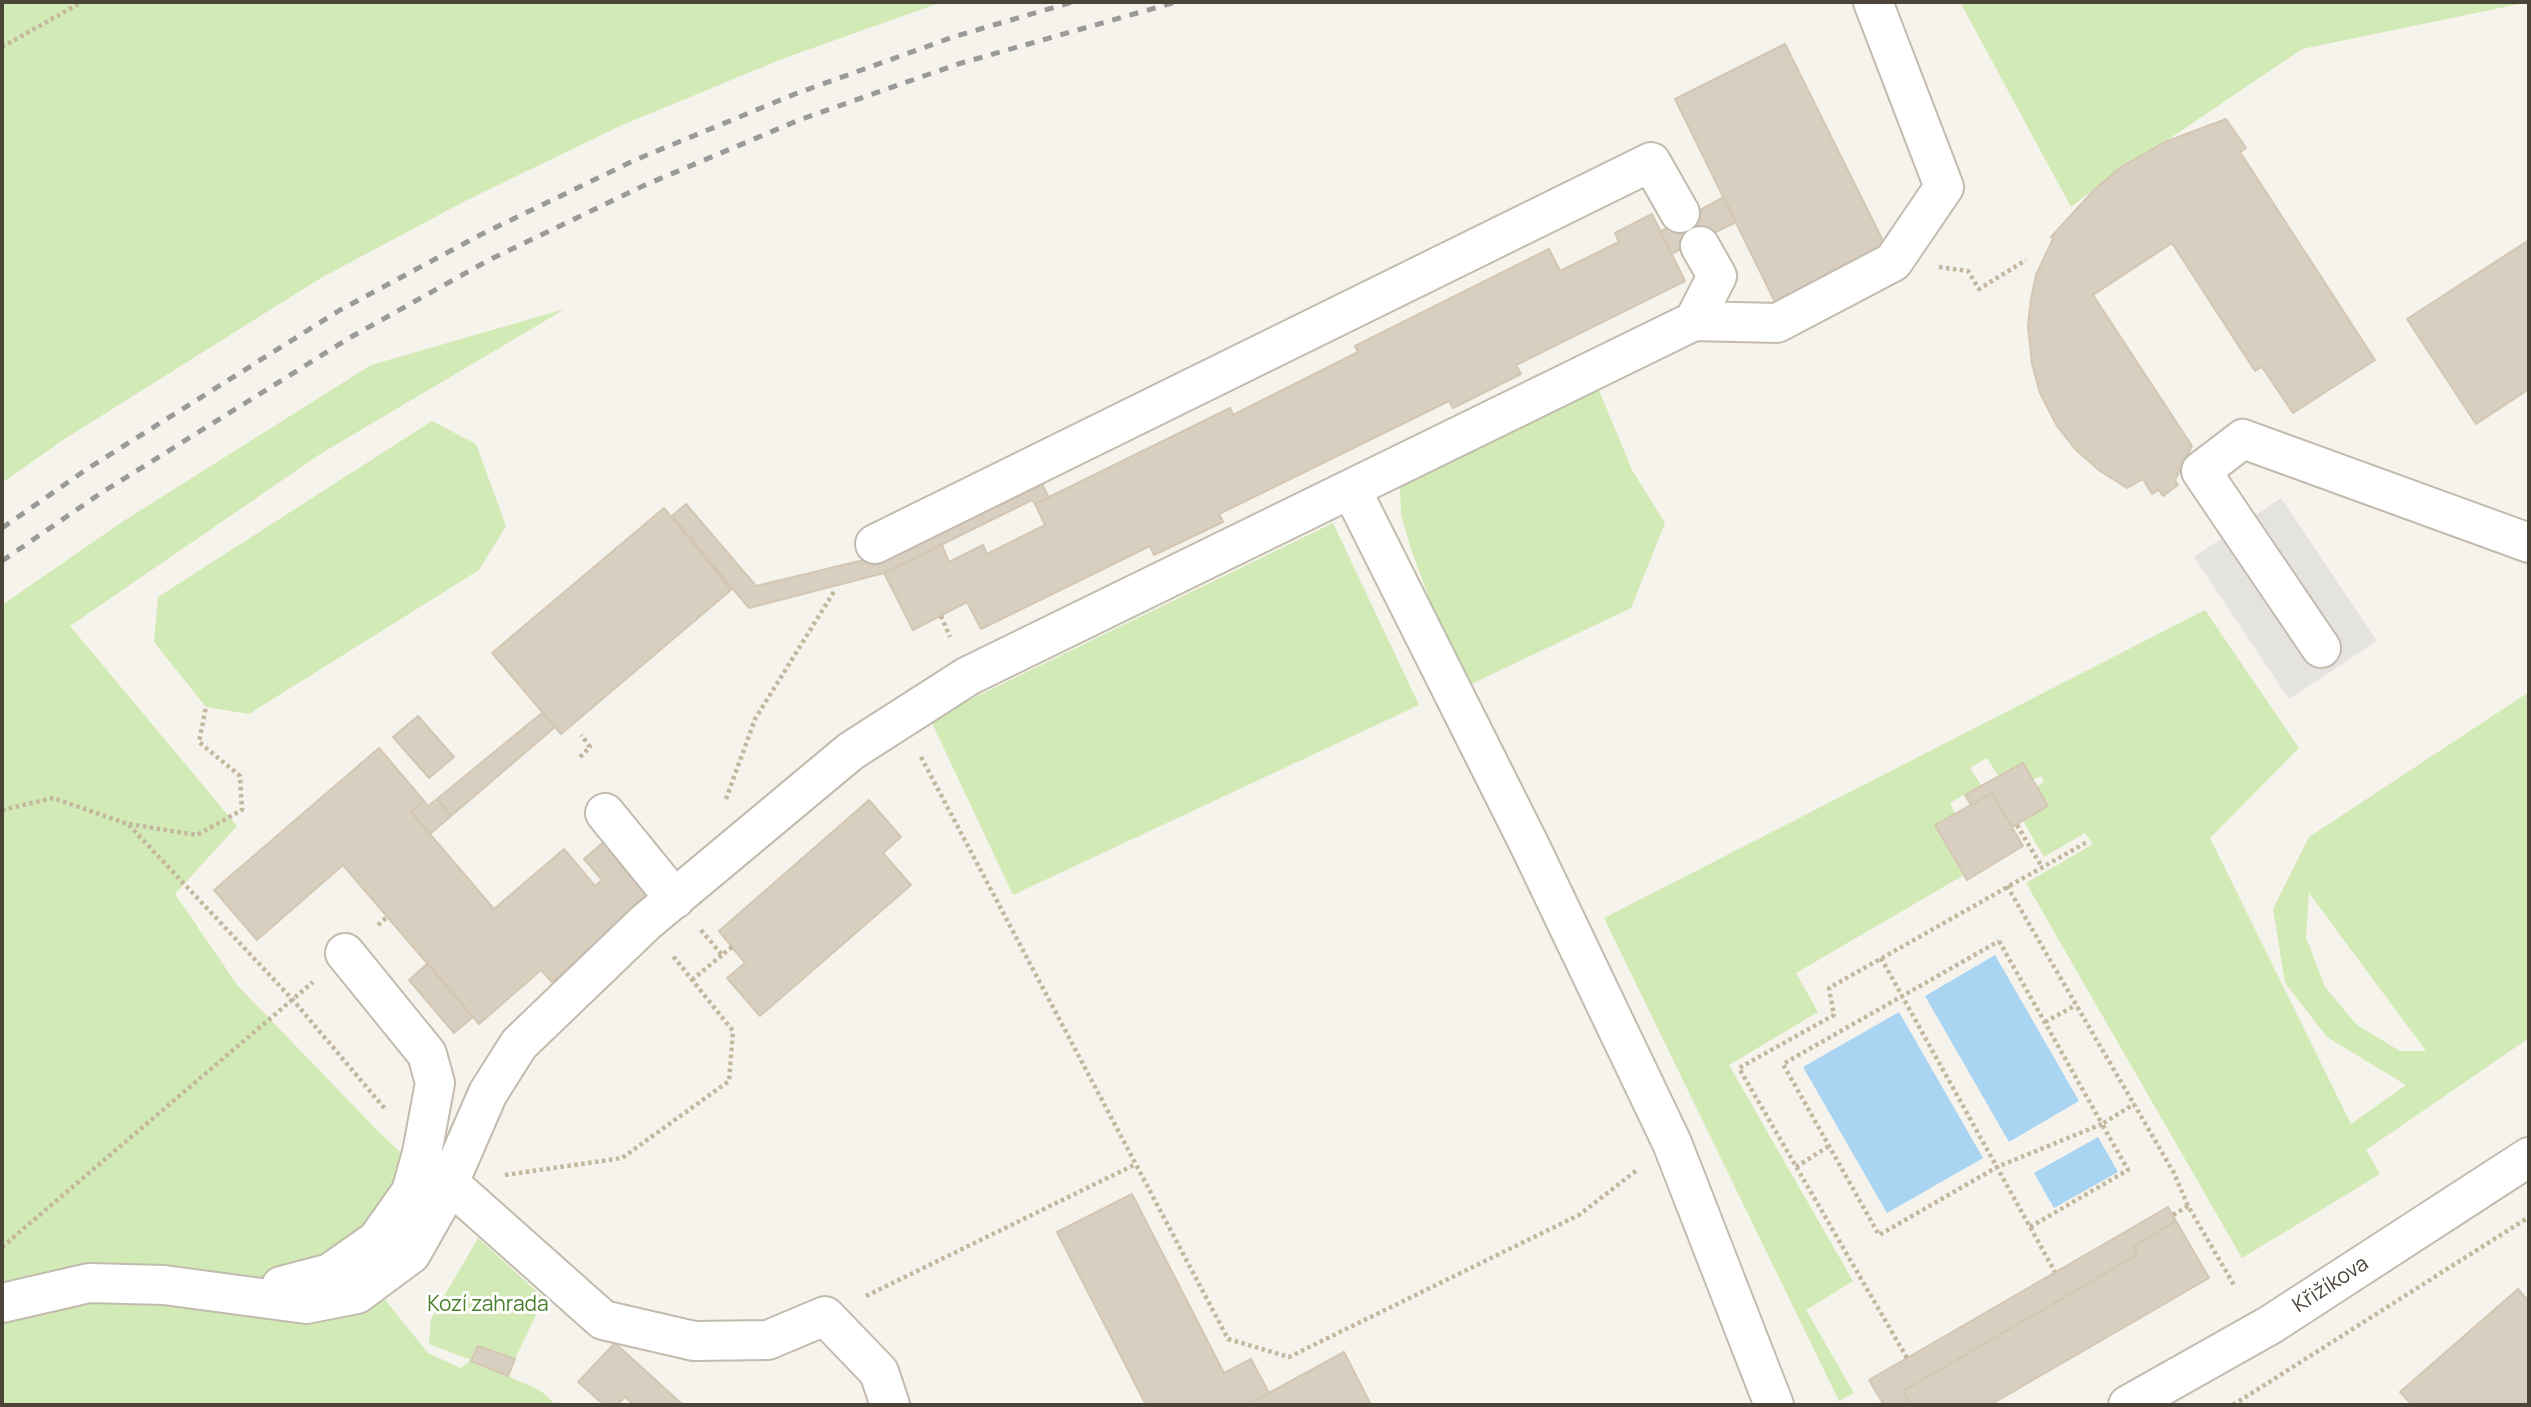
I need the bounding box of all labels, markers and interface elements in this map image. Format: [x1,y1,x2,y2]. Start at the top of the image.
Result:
street label: Křižíkova [2289,1251,2373,1319]
park label: Kozí zahrada [427,1292,549,1318]

